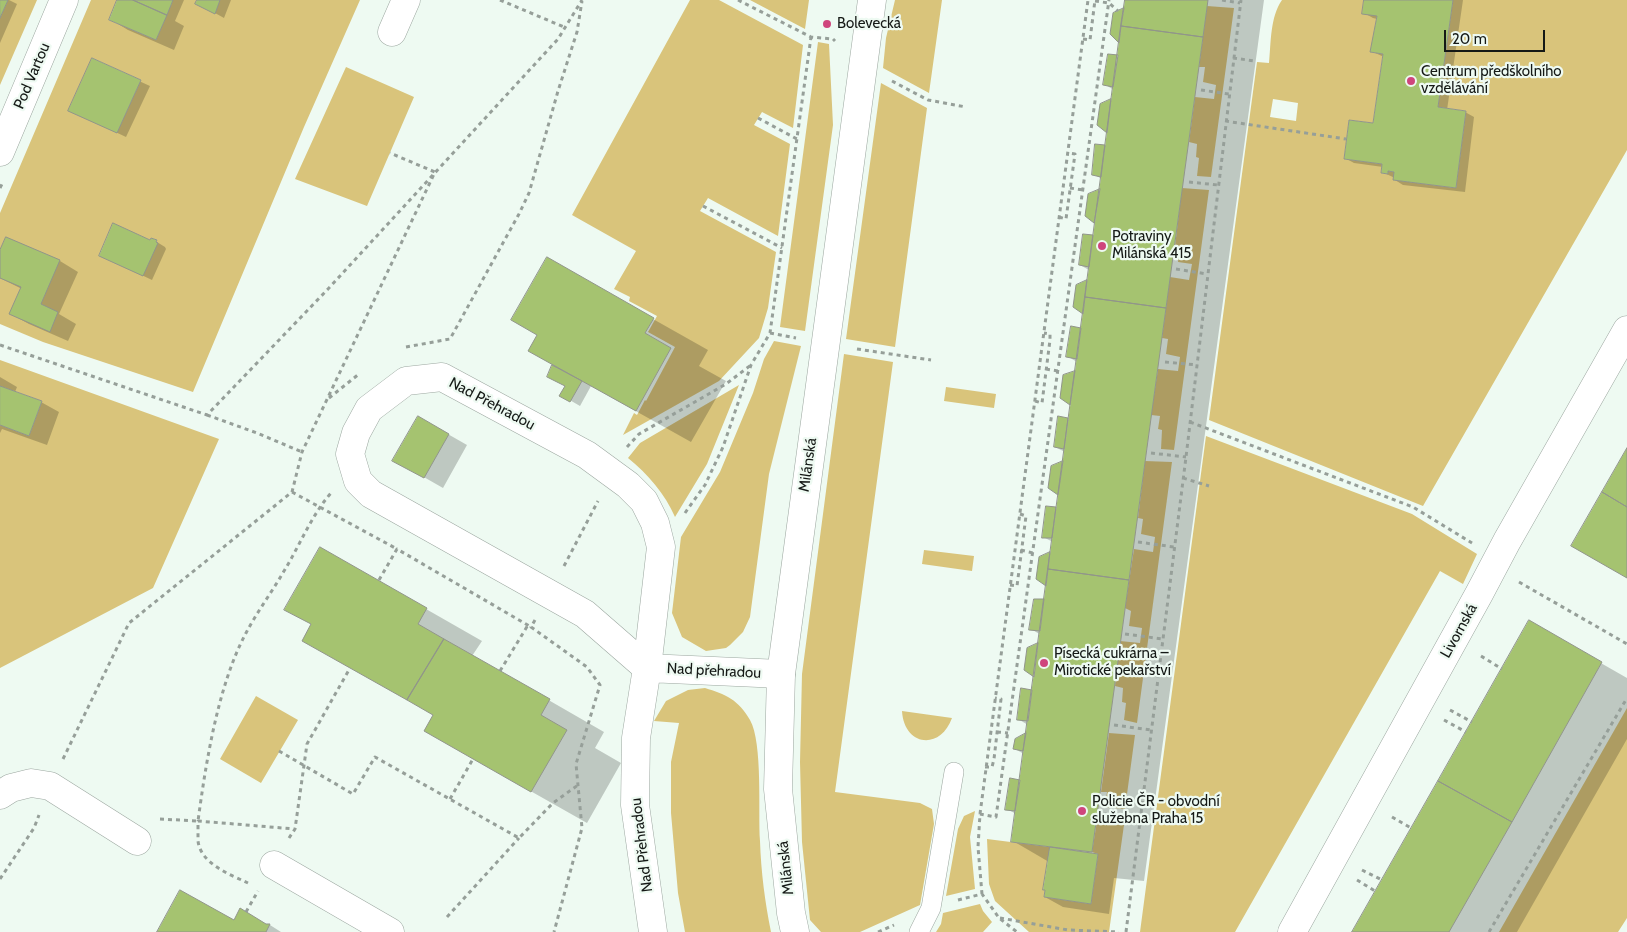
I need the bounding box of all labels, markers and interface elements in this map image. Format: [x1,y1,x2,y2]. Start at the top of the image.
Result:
place label: Bolevecká [837,15,901,33]
marker: Bolevecká [821,18,833,30]
scale bar [1447,20,1548,52]
text: 20 m [1452,30,1487,48]
street label: Pod Vartou [10,40,54,112]
place label: Centrum předškolního vzdělávání [1421,63,1562,98]
marker: Centrum předškolního vzdělávání [1405,75,1417,87]
place label: Potraviny Milánská 415 [1112,228,1191,263]
marker: Potraviny Milánská 415 [1096,240,1108,252]
street label: Nad Přehradou [446,374,538,434]
street label: Milánská [795,437,821,493]
street label: Livornská [1437,601,1481,661]
place label: Písecká cukrárna – Mirotické pekařství [1054,645,1171,680]
marker: Písecká cukrárna – Mirotické pekařství [1038,657,1050,669]
street label: Nad přehradou [666,660,762,682]
place label: Policie ČR - obvodní služebna Praha 15 [1092,793,1220,828]
street label: Nad Přehradou [627,797,657,893]
marker: Policie ČR - obvodní služebna Praha 15 [1076,805,1088,817]
street label: Milánská [774,840,798,896]

